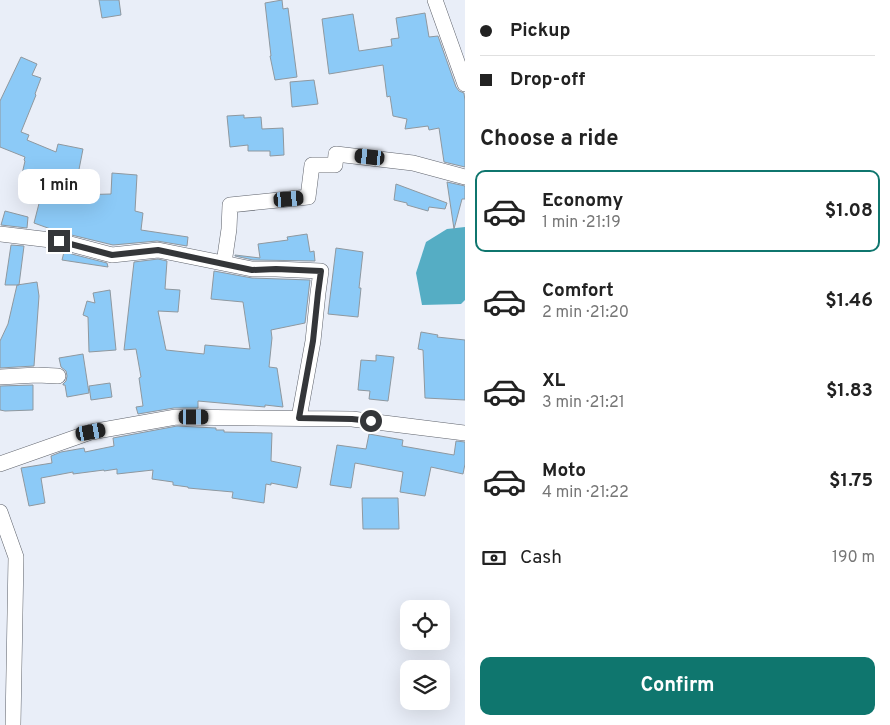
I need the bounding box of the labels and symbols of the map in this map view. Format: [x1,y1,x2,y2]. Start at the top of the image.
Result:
car [354,148,385,166]
callout: 1 min [18,168,100,204]
car [273,190,304,208]
route end [48,230,70,252]
car [179,410,209,425]
route start [360,410,382,432]
car [74,422,107,442]

